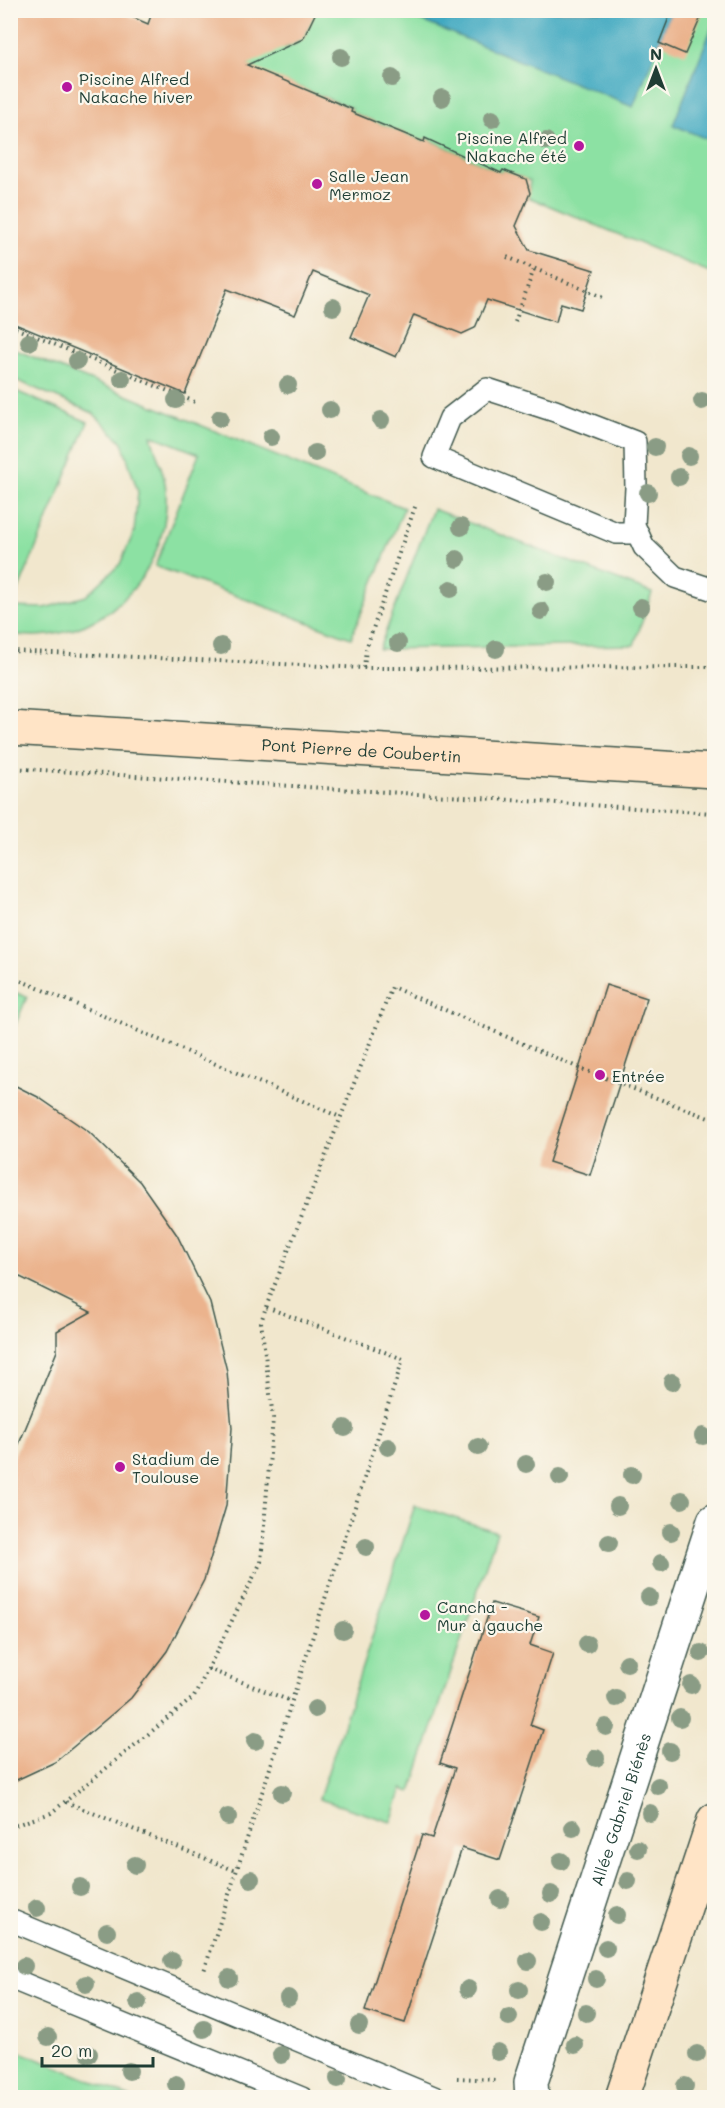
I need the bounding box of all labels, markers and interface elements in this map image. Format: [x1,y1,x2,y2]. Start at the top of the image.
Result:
north arrow [626,39,686,99]
text: N [650,43,662,64]
place label: Piscine Alfred Nakache hiver [79,68,193,107]
marker: Piscine Alfred Nakache hiver [60,80,74,94]
place label: Piscine Alfred Nakache été [457,127,567,166]
marker: Piscine Alfred Nakache été [572,139,586,153]
place label: Salle Jean Mermoz [329,165,409,204]
marker: Salle Jean Mermoz [310,177,324,191]
street label: Pont Pierre de Coubertin [261,733,462,766]
place label: Entrée [612,1065,665,1086]
marker: Entrée [593,1068,607,1082]
place label: Stadium de Toulouse [132,1448,220,1487]
marker: Stadium de Toulouse [113,1460,127,1474]
place label: Cancha - Mur à gauche [437,1596,543,1635]
marker: Cancha - Mur à gauche [418,1608,432,1622]
street label: Allée Gabriel Biénès [585,1730,655,1888]
scale bar [42,2030,153,2068]
text: 20 m [51,2038,92,2062]

